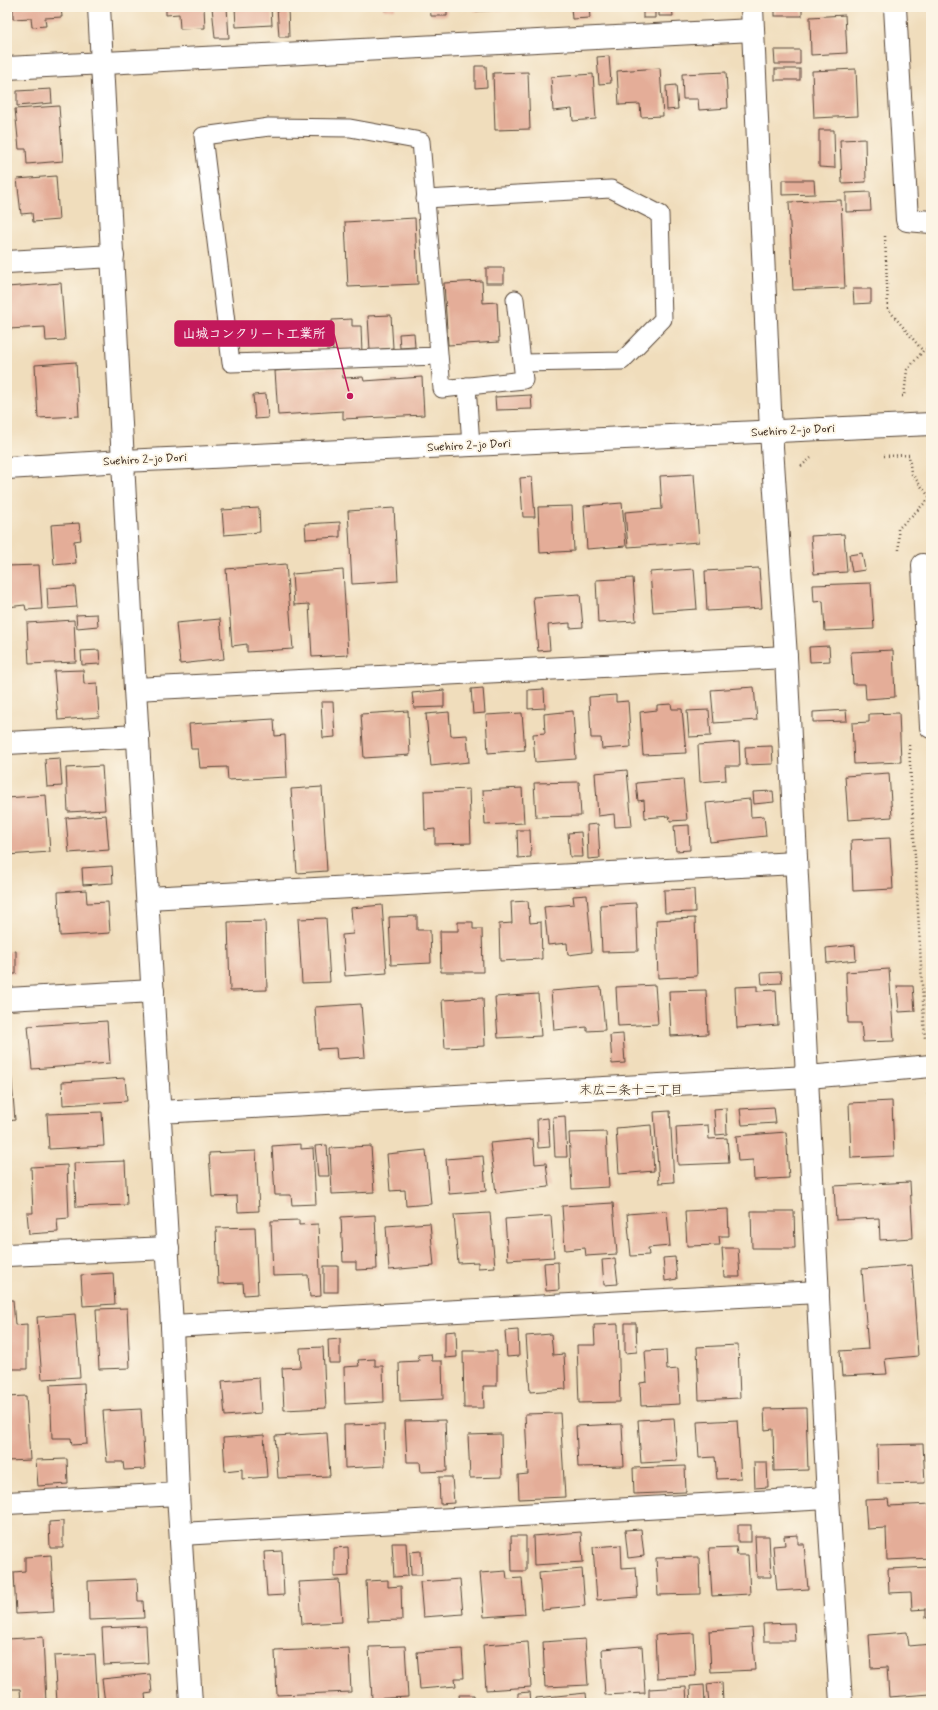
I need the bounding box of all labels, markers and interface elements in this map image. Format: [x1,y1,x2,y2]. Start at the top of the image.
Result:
callout: 山城コンクリート工業所 [175,321,334,346]
text: 山城コンクリート工業所 [182,326,326,343]
street label: Suehiro 2-jo Dori [751,421,836,441]
street label: Suehiro 2-jo Dori [427,436,512,456]
street label: Suehiro 2-jo Dori [103,450,188,470]
district label: 末広二条十二丁目 [579,1082,683,1099]

